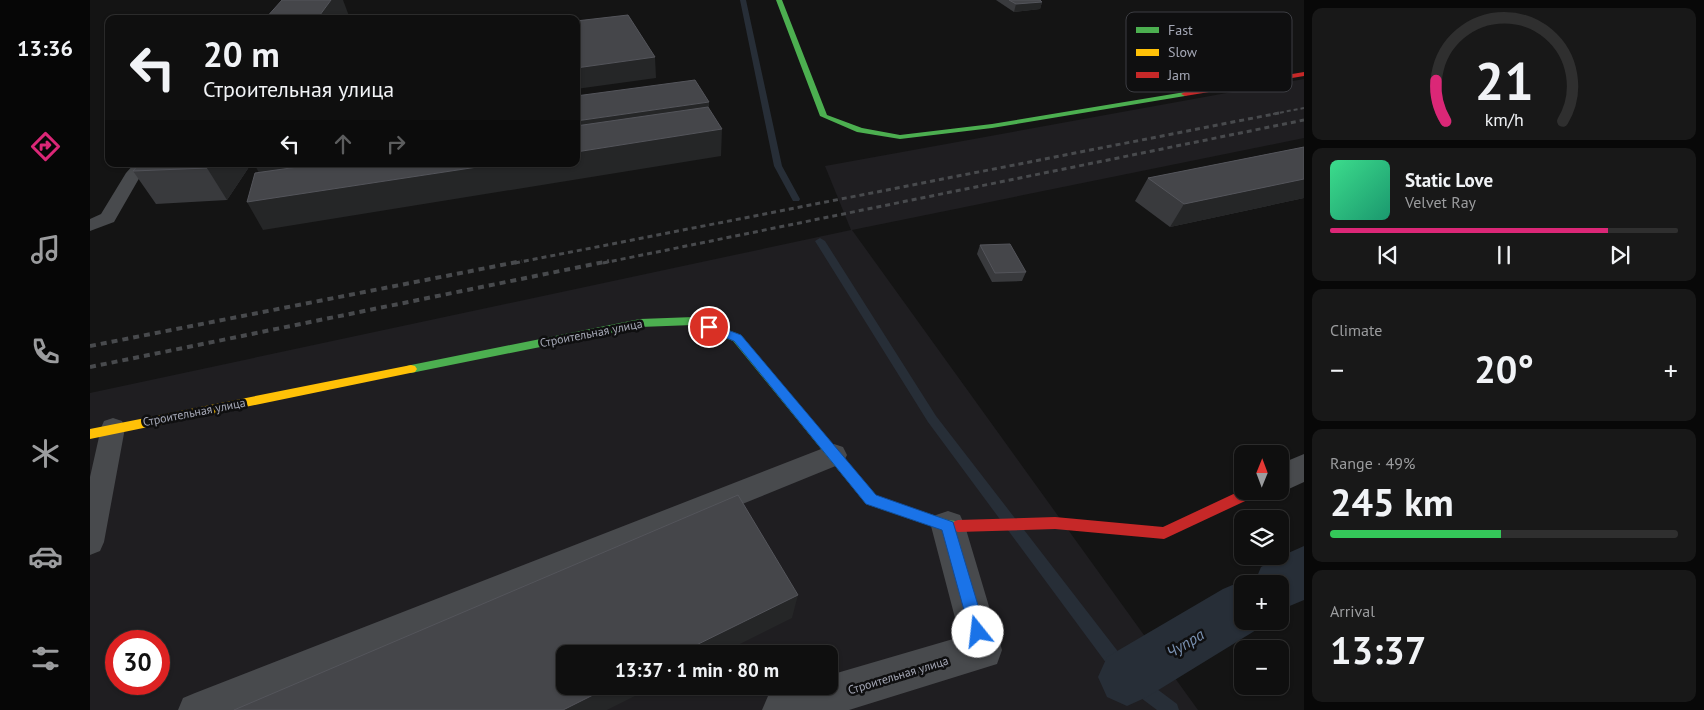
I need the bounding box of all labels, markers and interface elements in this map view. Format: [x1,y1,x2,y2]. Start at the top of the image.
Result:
legend [1126,12,1292,92]
text: Fast [1168,21,1193,39]
text: 20 m [203,31,280,77]
text: 13:36 [17,34,73,62]
icon: left [120,35,185,100]
text: Slow [1168,43,1198,61]
text: 21 [1475,47,1533,114]
text: Jam [1167,66,1190,84]
text: Строительная улица [203,75,394,103]
text: km/h [1484,108,1524,131]
icon: directions [28,129,63,164]
icon: left [276,130,304,158]
icon: ahead [329,130,357,158]
icon: right [382,130,410,158]
text: Static Love [1405,168,1493,192]
text: Velvet Ray [1405,192,1476,212]
icon: music [28,232,63,267]
icon: previous [1374,241,1402,269]
icon: pause [1490,241,1518,269]
icon: next [1606,241,1634,269]
pin [688,306,730,348]
icon: arrive [695,313,723,341]
street label: Строительная улица [538,316,644,350]
text: Climate [1330,320,1382,340]
icon: phone [28,334,63,369]
text: 20° [1474,344,1534,393]
text: − [1330,351,1344,388]
text: + [1664,351,1678,388]
street label: Строительная улица [141,395,247,429]
icon: climate [28,436,63,471]
north arrow [1234,445,1289,500]
map controls [1234,445,1289,695]
text: Range · 49% [1330,453,1415,473]
text: 245 km [1330,477,1454,526]
button: layers [1234,510,1289,565]
icon: car [28,539,63,574]
button: + [1234,575,1289,630]
text: Arrival [1330,601,1375,621]
position arrow [951,605,1003,657]
water label: Чупра [1162,624,1208,662]
text: 13:37 [1330,625,1426,674]
speed limit sign: 30 [105,630,170,695]
button: − [1234,640,1289,695]
icon: filters [28,641,63,676]
street label: Строительная улица [846,653,950,697]
text: 13:37 · 1 min · 80 m [615,658,779,682]

